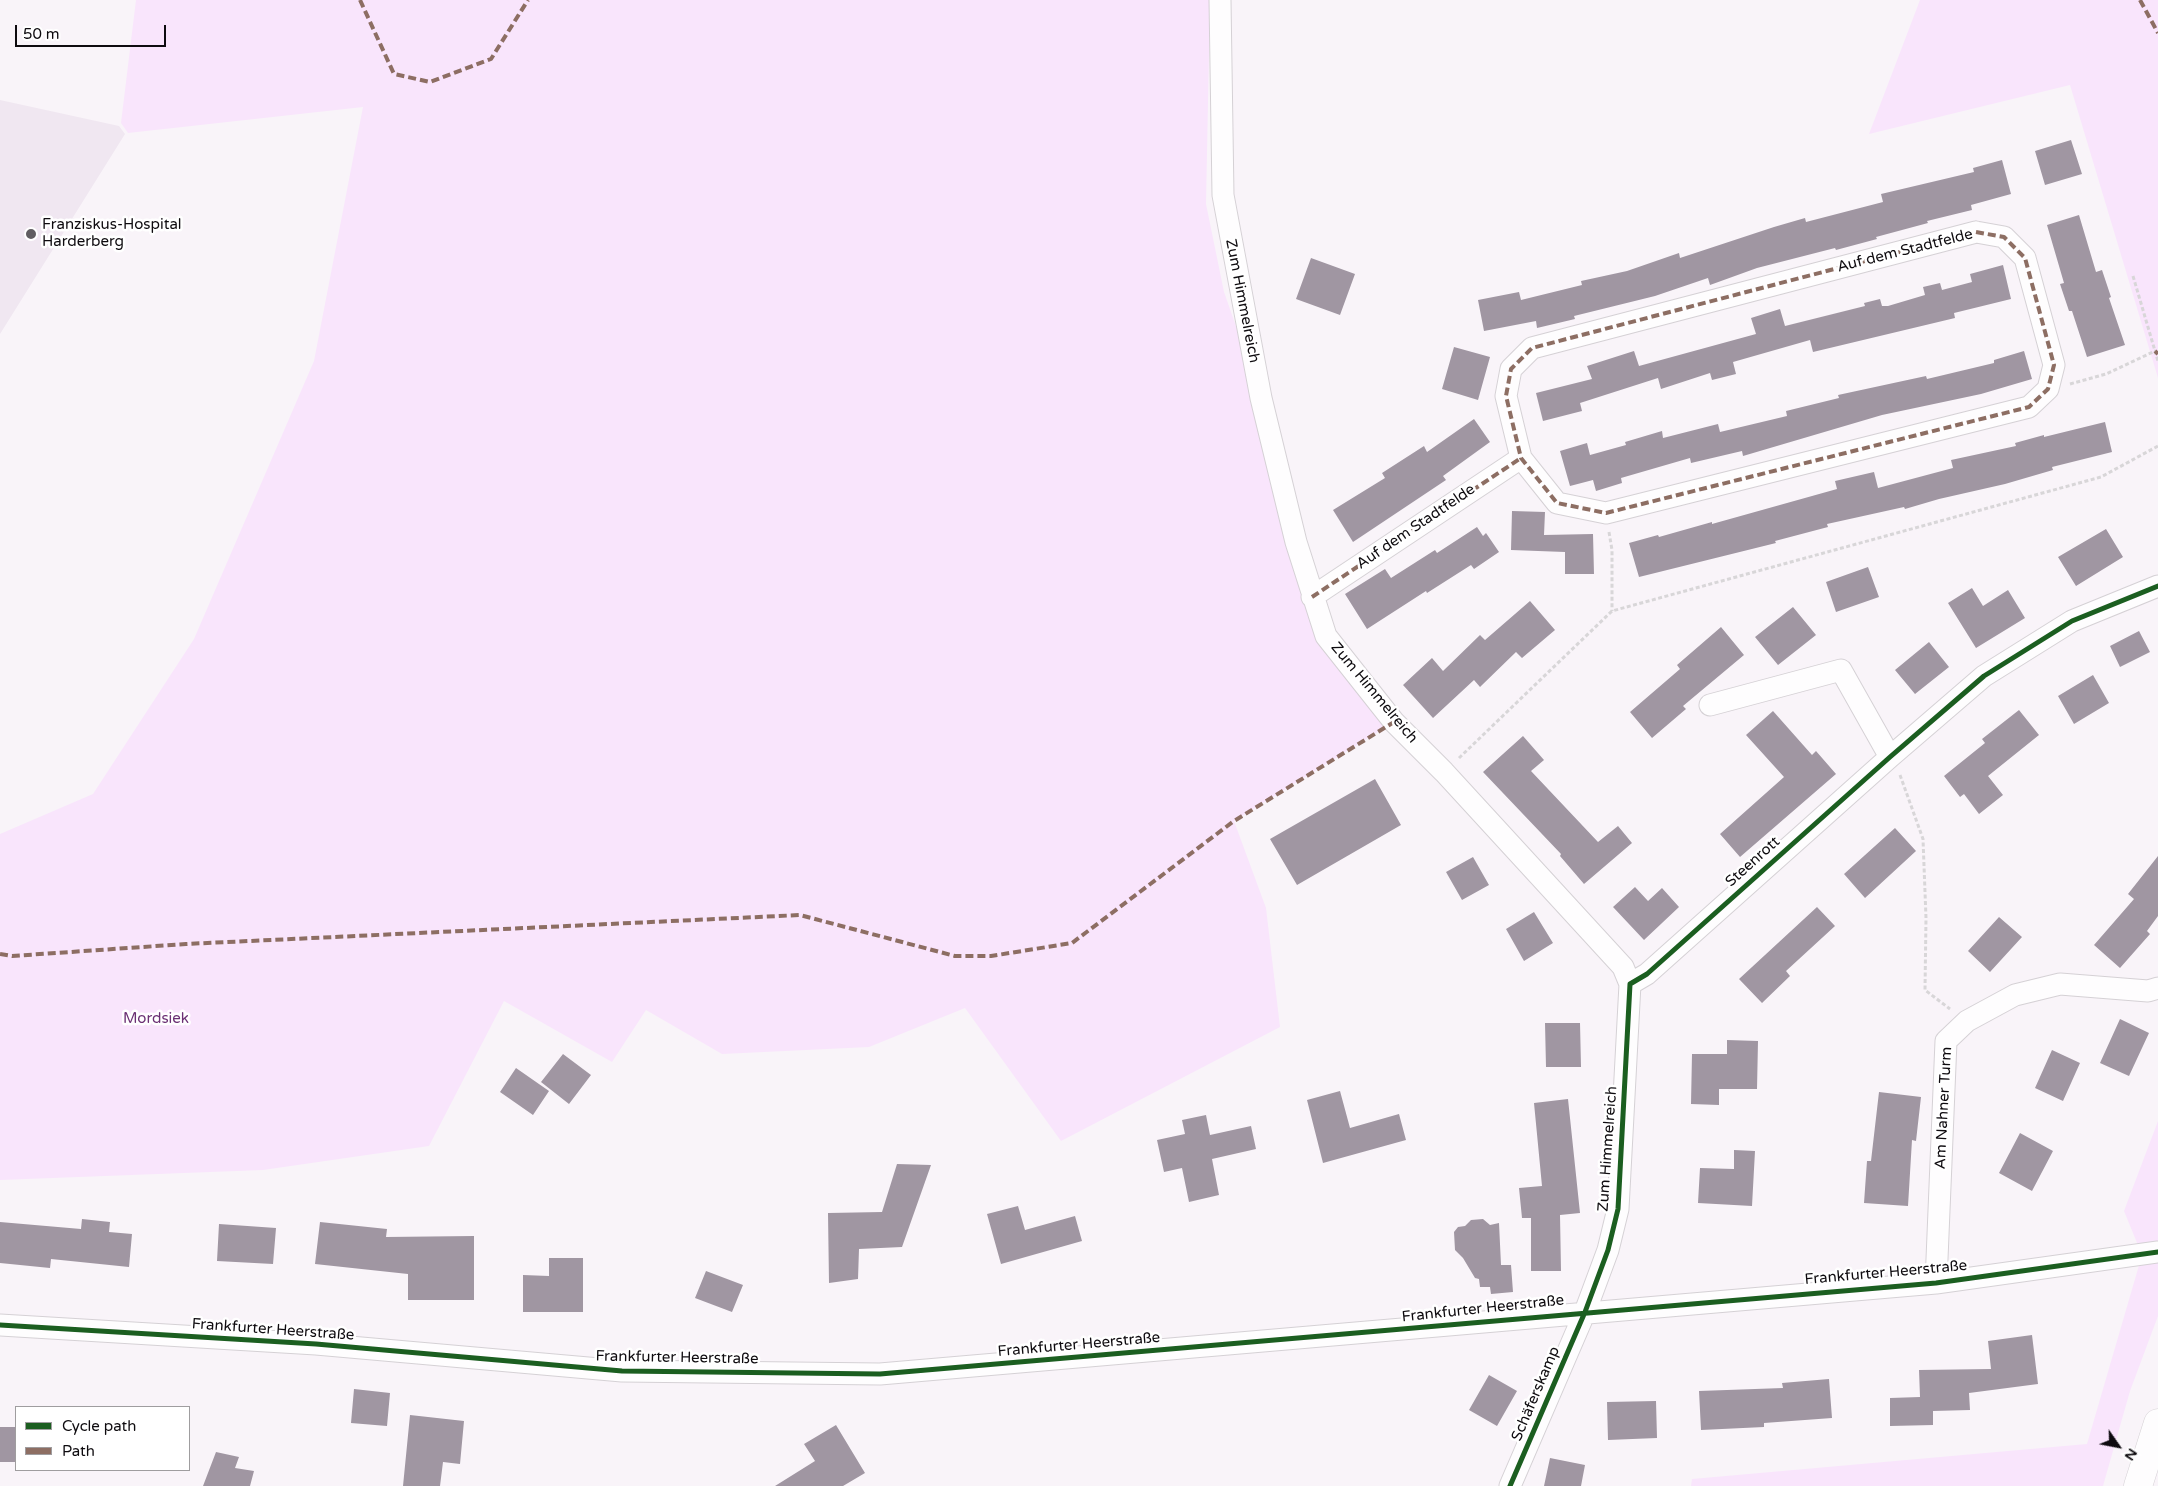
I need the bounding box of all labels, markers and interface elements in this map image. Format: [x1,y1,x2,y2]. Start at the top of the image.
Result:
scale bar [18,15,169,47]
text: 50 m [23,25,60,43]
place label: Franziskus-Hospital Harderberg [42,216,182,251]
street label: Auf dem Stadtfelde [1835,225,1975,277]
marker: Franziskus-Hospital Harderberg [24,227,38,241]
street label: Zum Himmelreich [1221,237,1263,365]
street label: Auf dem Stadtfelde [1353,481,1479,573]
street label: Zum Himmelreich [1327,639,1421,747]
street label: Steenrott [1722,833,1784,891]
park label: Mordsiek [123,1010,189,1028]
street label: Am Nahner Turm [1932,1046,1956,1170]
street label: Zum Himmelreich [1595,1086,1621,1212]
street label: Frankfurter Heerstraße [1804,1257,1968,1289]
street label: Frankfurter Heerstraße [1401,1292,1565,1326]
street label: Frankfurter Heerstraße [191,1315,355,1345]
street label: Frankfurter Heerstraße [997,1329,1161,1361]
street label: Schäferskamp [1508,1344,1564,1444]
street label: Frankfurter Heerstraße [595,1348,759,1368]
legend [15,1406,190,1471]
text: Cycle path [62,1417,136,1435]
north arrow [2093,1421,2143,1471]
text: Path [62,1442,95,1460]
text: N [2121,1445,2141,1464]

